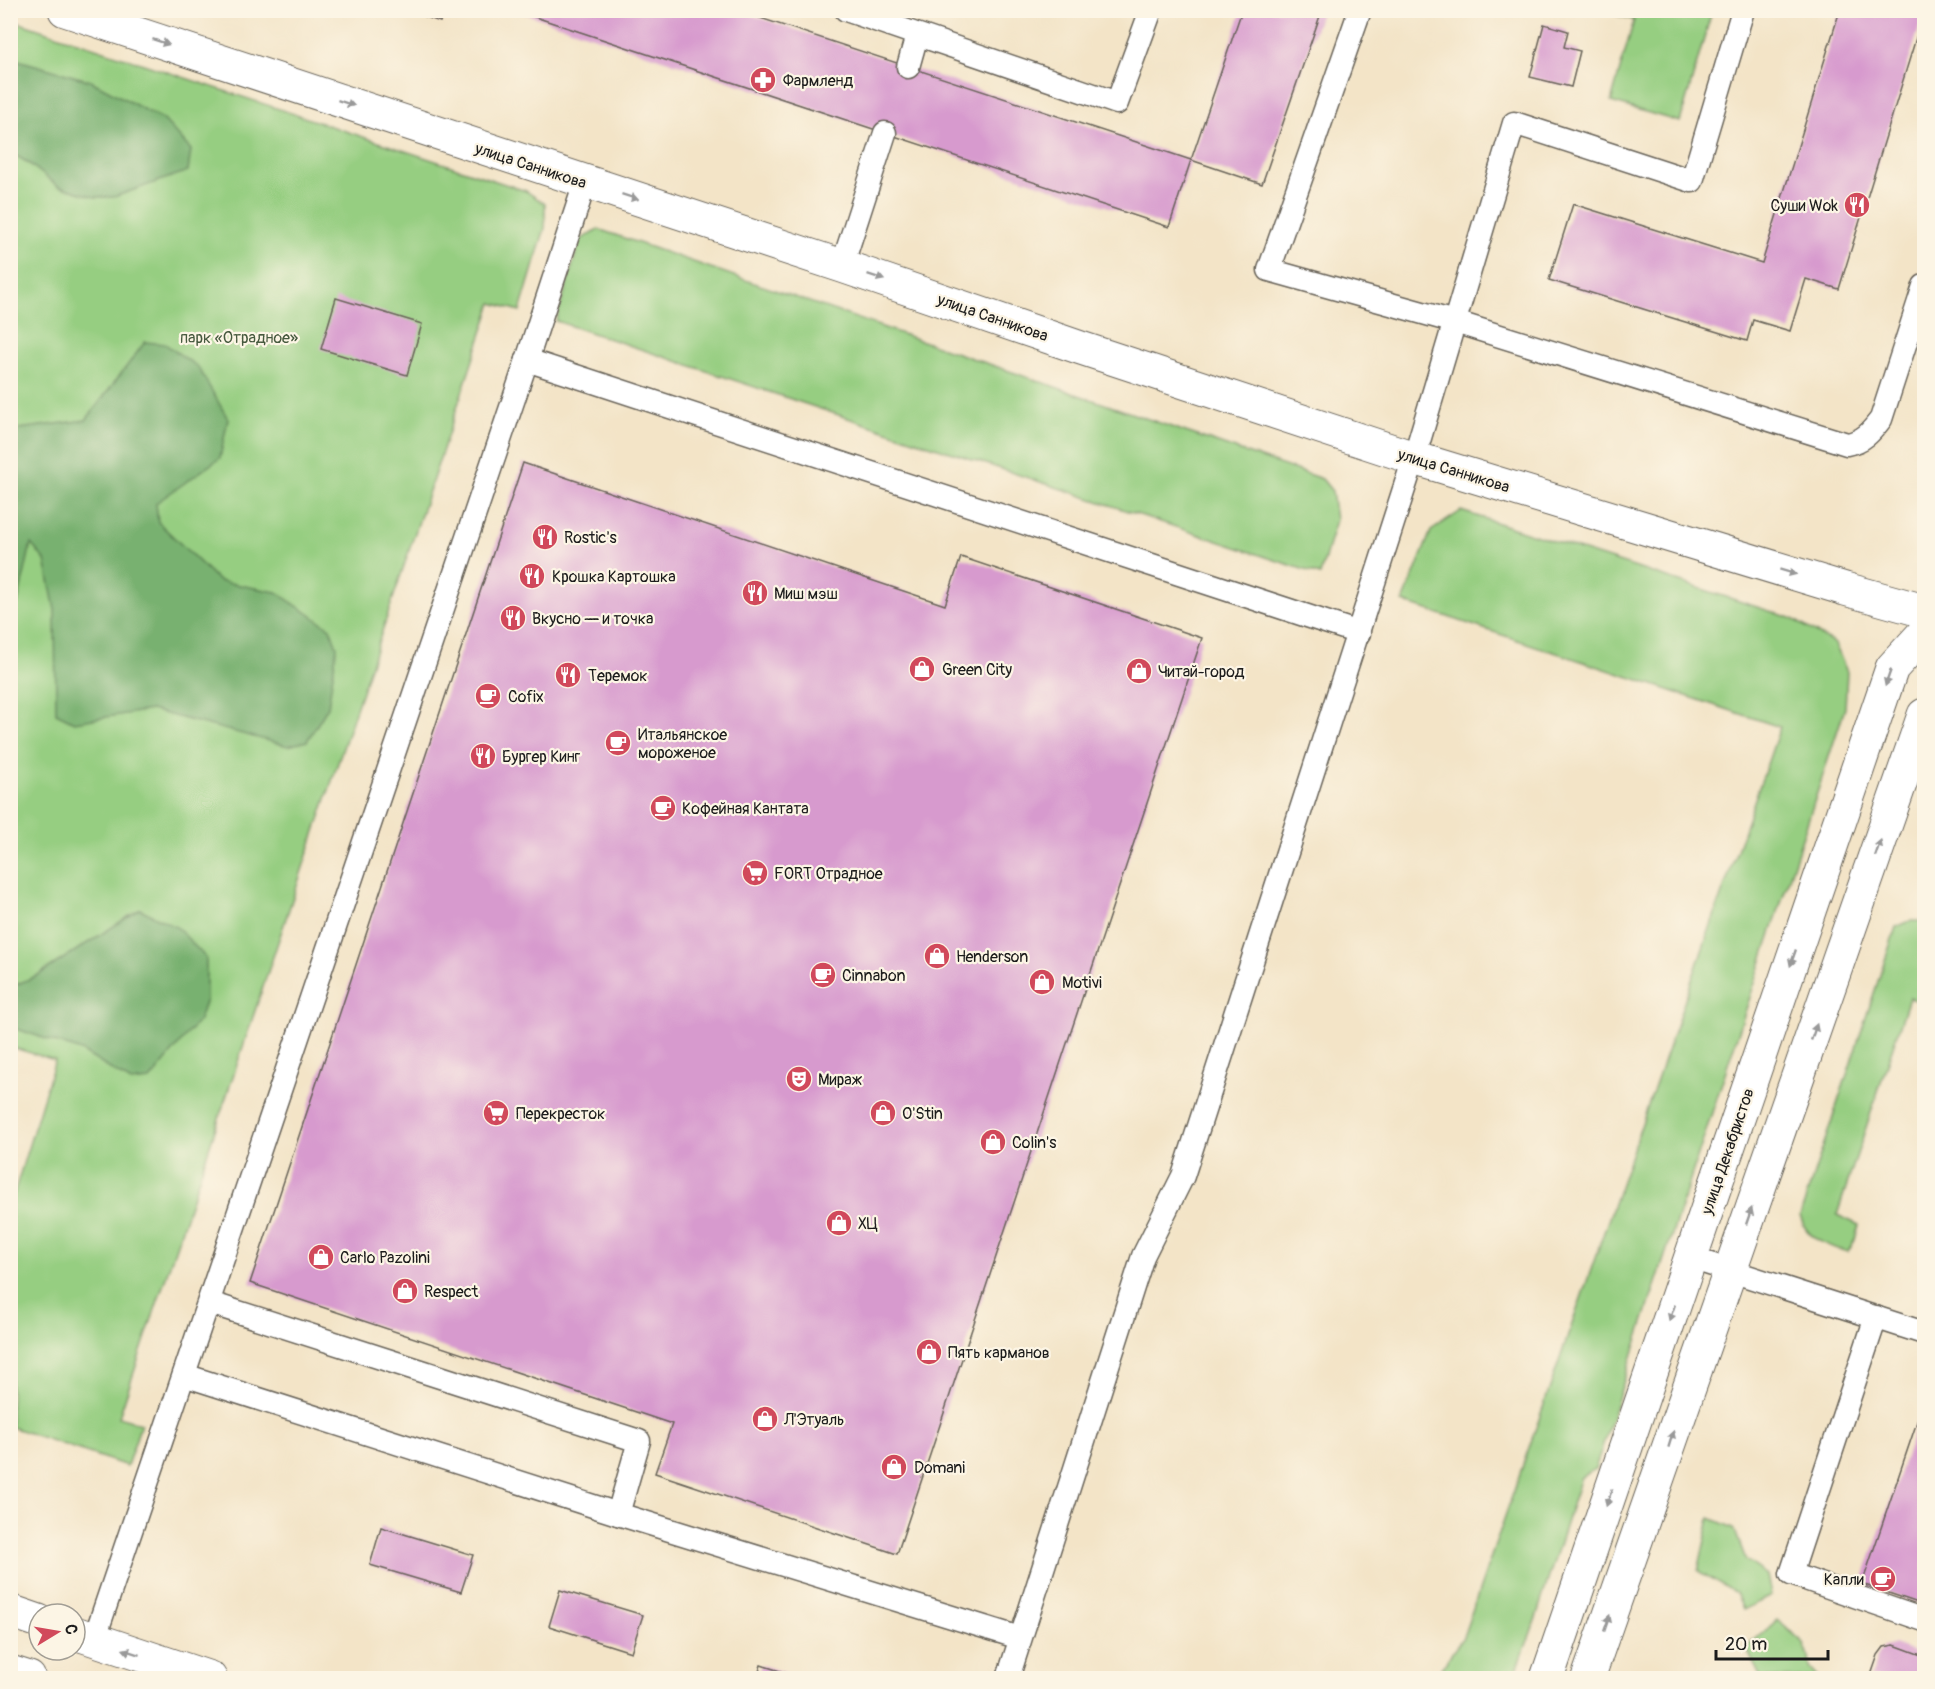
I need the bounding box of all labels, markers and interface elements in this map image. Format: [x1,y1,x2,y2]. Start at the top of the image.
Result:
one-way arrow [152,38,170,47]
pharmacy icon: Фармленд [748,65,778,95]
place label: Фармленд [783,71,854,91]
one-way arrow [337,99,355,109]
street label: улица Санникова [472,138,589,193]
restaurant icon: Суши Wok [1842,190,1872,220]
one-way arrow [621,193,639,203]
place label: Суши Wok [1770,196,1838,216]
one-way arrow [867,273,885,283]
street label: улица Санникова [934,289,1051,346]
park label: парк «Отрадное» [180,328,298,348]
street label: улица Санникова [1394,444,1512,497]
restaurant icon: Rostic's [530,522,560,552]
place label: Rostic's [564,528,617,548]
restaurant icon: Крошка Картошка [517,561,547,591]
place label: Крошка Картошка [552,567,676,587]
one-way arrow [1779,567,1797,577]
restaurant icon: Миш мэш [740,578,770,608]
place label: Миш мэш [774,584,838,604]
restaurant icon: Вкусно — и точка [498,603,528,633]
place label: Вкусно — и точка [532,609,654,629]
shop icon: Green City [907,654,937,684]
shop icon: Читай-город [1124,656,1154,686]
restaurant icon: Теремок [553,660,583,690]
place label: Green City [942,660,1012,680]
place label: Читай-город [1158,662,1245,682]
place label: Теремок [588,666,648,686]
one-way arrow [1883,669,1893,687]
cafe icon: Cofix [473,681,503,711]
place label: Cofix [508,687,544,707]
place label: Итальянское мороженое [638,725,727,763]
cafe icon: Итальянское мороженое [603,728,633,758]
restaurant icon: Бургер Кинг [468,741,498,771]
place label: Бургер Кинг [502,747,581,767]
cafe icon: Кофейная Кантата [648,793,678,823]
place label: Кофейная Кантата [682,799,809,819]
one-way arrow [1873,839,1883,857]
supermarket icon: FORT Отрадное [740,858,770,888]
place label: FORT Отрадное [774,864,883,884]
shop icon: Henderson [922,941,952,971]
place label: Henderson [956,947,1028,967]
one-way arrow [1788,949,1797,967]
cafe icon: Cinnabon [808,960,838,990]
place label: Cinnabon [842,966,905,986]
shop icon: Motivi [1027,967,1057,997]
place label: Motivi [1062,973,1102,993]
one-way arrow [1809,1023,1819,1041]
theatre icon: Мираж [784,1064,814,1094]
place label: Мираж [818,1070,863,1090]
street label: улица Декабристов [1697,1086,1759,1218]
supermarket icon: Перекресток [481,1098,511,1128]
shop icon: O'Stin [868,1098,898,1128]
place label: Перекресток [516,1104,605,1124]
place label: O'Stin [902,1104,943,1124]
shop icon: Colin's [978,1127,1008,1157]
place label: Colin's [1012,1133,1056,1153]
one-way arrow [1745,1207,1755,1225]
shop icon: ХЦ [824,1208,854,1238]
place label: ХЦ [858,1214,878,1234]
shop icon: Carlo Pazolini [306,1242,336,1272]
place label: Carlo Pazolini [340,1248,430,1268]
shop icon: Respect [390,1276,420,1306]
place label: Respect [424,1282,479,1302]
one-way arrow [1667,1304,1676,1322]
shop icon: Пять карманов [914,1337,944,1367]
place label: Пять карманов [948,1343,1050,1363]
shop icon: Л'Этуаль [750,1404,780,1434]
place label: Л'Этуаль [783,1410,844,1430]
one-way arrow [1667,1430,1676,1448]
shop icon: Domani [879,1452,909,1482]
place label: Domani [914,1458,965,1478]
one-way arrow [1604,1489,1613,1507]
cafe icon: Капли [1868,1564,1898,1594]
place label: Капли [1824,1570,1864,1590]
north arrow [27,1602,87,1662]
one-way arrow [1602,1614,1612,1632]
text: С [60,1623,82,1636]
scale bar [1716,1623,1828,1661]
text: 20 m [1725,1633,1767,1656]
one-way arrow [122,1647,140,1657]

